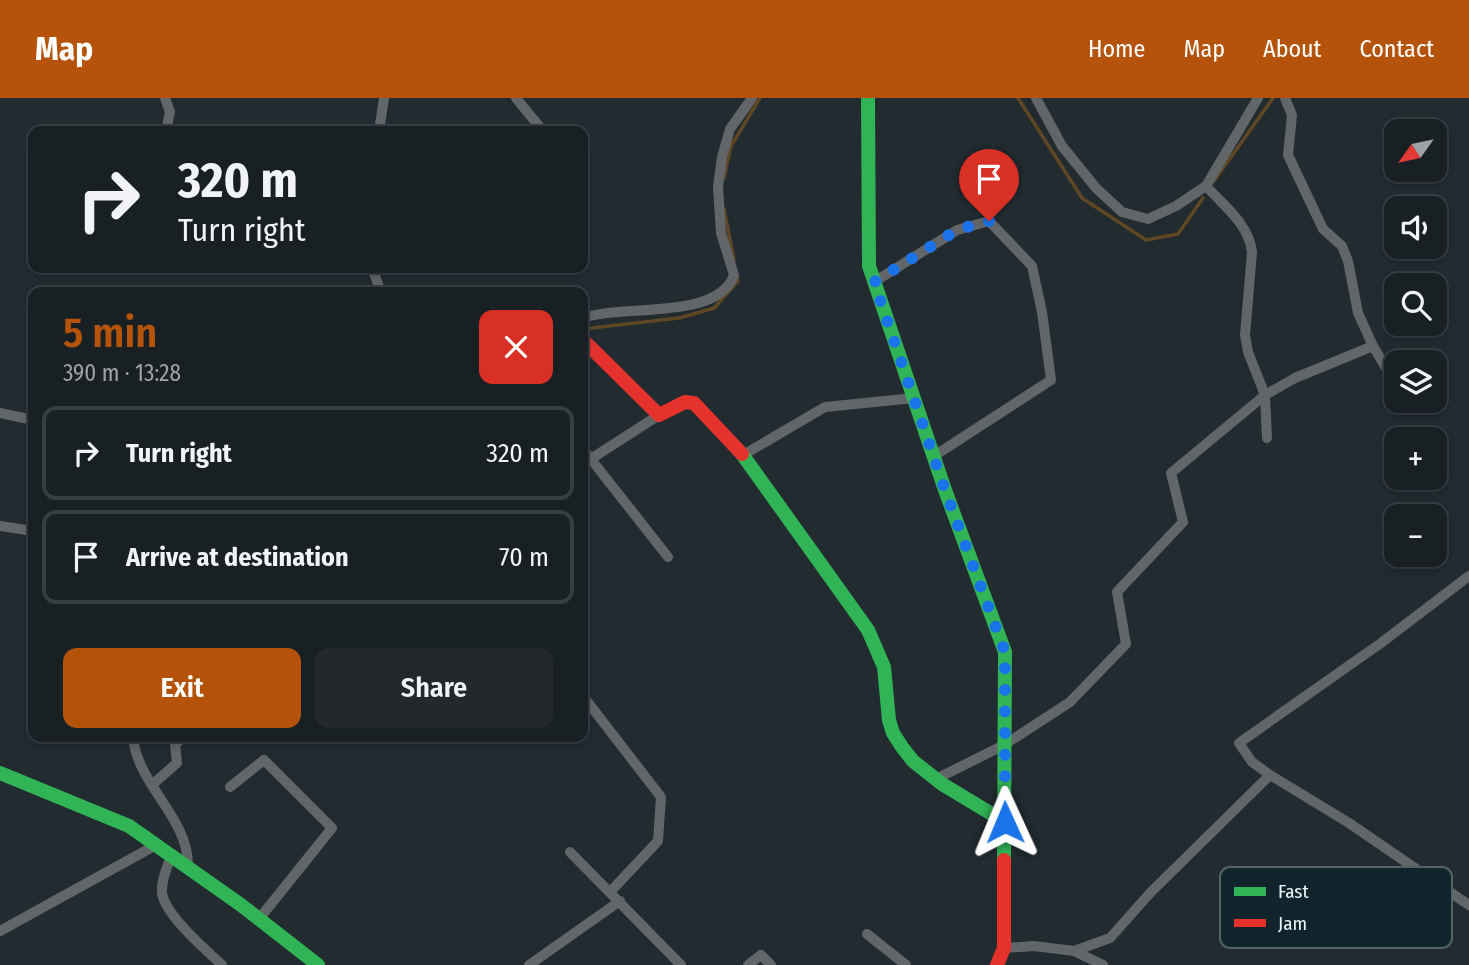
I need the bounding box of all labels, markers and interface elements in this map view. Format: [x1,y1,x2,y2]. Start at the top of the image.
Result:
text: Map [35,29,93,69]
text: Home [1088,35,1145,63]
text: Map [1183,35,1225,63]
text: About [1263,35,1321,63]
text: Contact [1359,35,1434,63]
north arrow [1384,119,1447,182]
map controls [1384,119,1447,567]
pin [959,149,1019,221]
text: 320 m [178,151,298,210]
icon: right [63,154,154,245]
icon: arrive [970,160,1008,198]
button: sound [1384,196,1447,259]
text: Turn right [178,211,305,249]
button: search [1384,273,1447,336]
text: 5 min [63,308,157,358]
button: close [479,310,553,384]
button: layers [1384,350,1447,413]
text: 390 m · 13:28 [63,359,181,387]
button: + [1384,427,1447,490]
icon: right [67,434,105,472]
text: Turn right [126,438,232,469]
text: 320 m [486,438,549,469]
button: − [1384,504,1447,567]
icon: arrive [67,538,105,576]
text: Arrive at destination [126,542,349,573]
text: 70 m [499,542,549,573]
button: Exit [63,648,301,728]
button: Share [315,648,553,728]
position arrow [968,785,1042,859]
legend [1220,867,1452,948]
text: Fast [1278,880,1309,903]
text: Jam [1278,912,1307,935]

